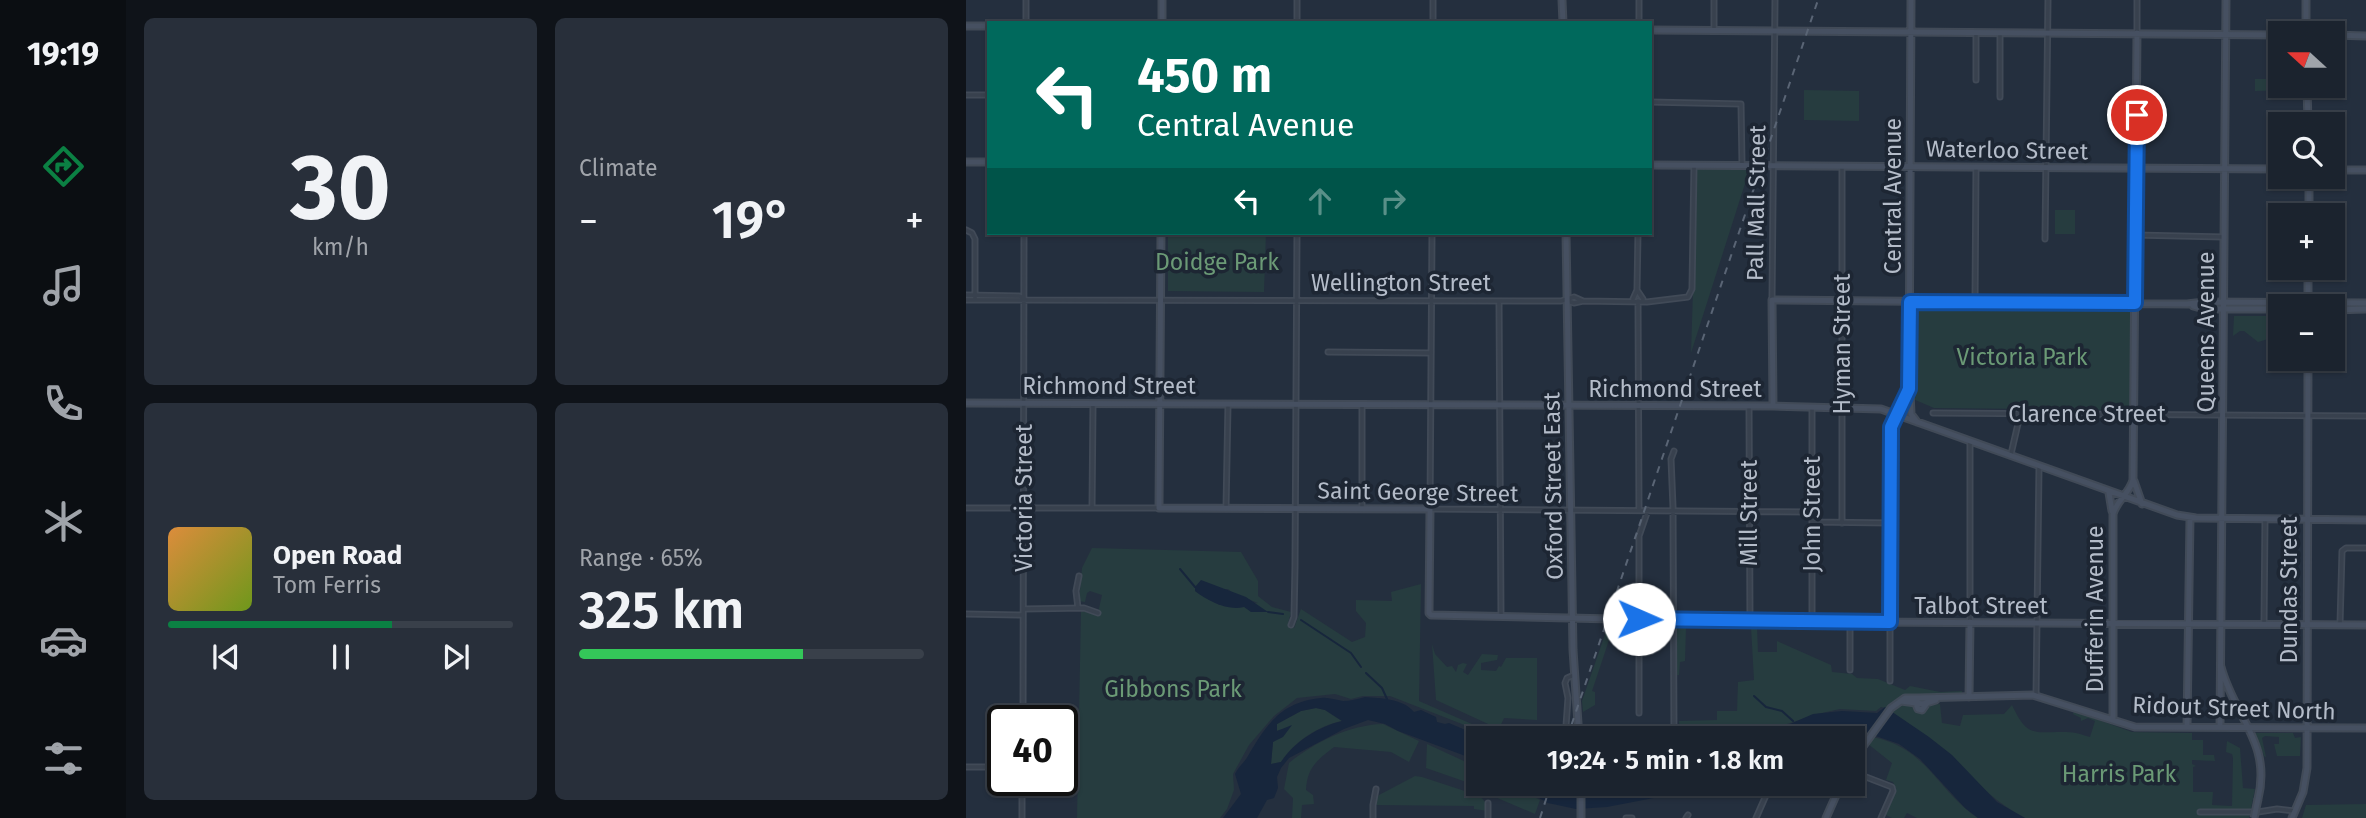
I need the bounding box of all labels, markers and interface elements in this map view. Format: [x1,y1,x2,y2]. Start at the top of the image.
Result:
north arrow [2268,21,2345,98]
map controls [2268,21,2345,371]
text: 19:19 [27,35,99,73]
text: 450 m [1137,46,1272,105]
icon: left [1022,49,1113,140]
pin [2107,85,2167,145]
icon: arrive [2118,96,2156,134]
text: Central Avenue [1137,106,1354,144]
button: search [2268,112,2345,189]
street label: Central Avenue [1879,118,1907,274]
street label: Pall Mall Street [1741,124,1771,281]
text: 30 [290,133,391,242]
street label: Waterloo Street [1926,135,2089,165]
icon: directions [39,142,88,191]
text: Climate [579,154,658,182]
icon: left [1228,182,1266,220]
icon: ahead [1301,182,1339,220]
icon: right [1374,182,1412,220]
text: 19° [712,189,791,252]
text: − [579,198,598,244]
text: + [905,198,924,244]
button: + [2268,203,2345,280]
text: km/h [312,233,369,261]
park label: Doidge Park [1155,248,1279,276]
street label: Queens Avenue [2192,251,2220,413]
icon: music [39,261,88,310]
street label: Wellington Street [1311,269,1492,297]
street label: Hyman Street [1828,273,1856,415]
button: − [2268,294,2345,371]
park label: Victoria Park [1957,343,2088,371]
street label: Richmond Street [1022,372,1197,400]
street label: Richmond Street [1588,375,1763,403]
icon: phone [39,379,88,428]
street label: Oxford Street East [1537,391,1569,580]
street label: Clarence Street [2008,400,2166,428]
street label: Victoria Street [1010,423,1038,572]
street label: John Street [1798,455,1826,572]
street label: Mill Street [1735,459,1763,566]
street label: Saint George Street [1317,476,1519,508]
icon: climate [39,497,88,546]
street label: Dundas Street [2275,516,2303,663]
street label: Dufferin Avenue [2081,525,2109,693]
text: Open Road [273,540,402,571]
text: Range · 65% [579,544,703,572]
text: Tom Ferris [273,571,381,599]
text: 325 km [579,579,744,642]
position arrow [1602,582,1676,656]
street label: Talbot Street [1914,592,2049,620]
icon: car [39,616,88,665]
icon: previous [207,638,245,676]
icon: pause [322,638,360,676]
icon: next [437,638,475,676]
park label: Gibbons Park [1104,675,1242,703]
street label: Ridout Street North [2132,690,2336,726]
speed limit sign: 40 [987,705,1078,796]
icon: filters [39,734,88,783]
text: 19:24 · 5 min · 1.8 km [1547,745,1784,776]
park label: Harris Park [2062,760,2176,788]

